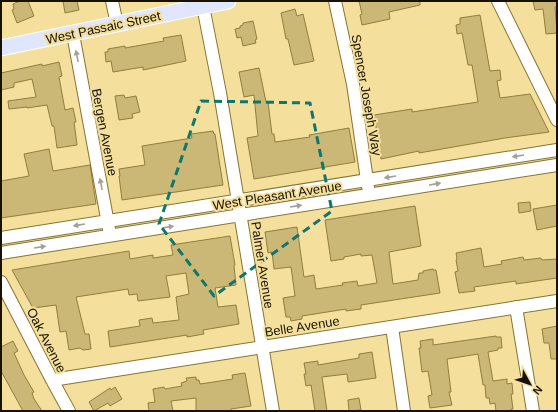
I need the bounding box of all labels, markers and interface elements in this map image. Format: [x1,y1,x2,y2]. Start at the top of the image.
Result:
street label: West Passaic Street [44,8,162,47]
street label: Spencer Joseph Way [348,33,385,157]
one-way arrow [74,50,80,62]
street label: Bergen Avenue [89,87,120,177]
one-way arrow [512,154,525,160]
one-way arrow [384,174,396,180]
one-way arrow [97,178,103,190]
street label: West Pleasant Avenue [212,178,343,213]
one-way arrow [429,181,441,187]
one-way arrow [290,203,302,209]
street label: Palmer Avenue [248,220,277,310]
one-way arrow [73,222,86,228]
one-way arrow [162,223,174,229]
one-way arrow [33,244,46,250]
street label: Oak Avenue [24,305,69,375]
street label: Belle Avenue [264,313,341,340]
north arrow [510,364,550,404]
text: N [530,384,545,397]

